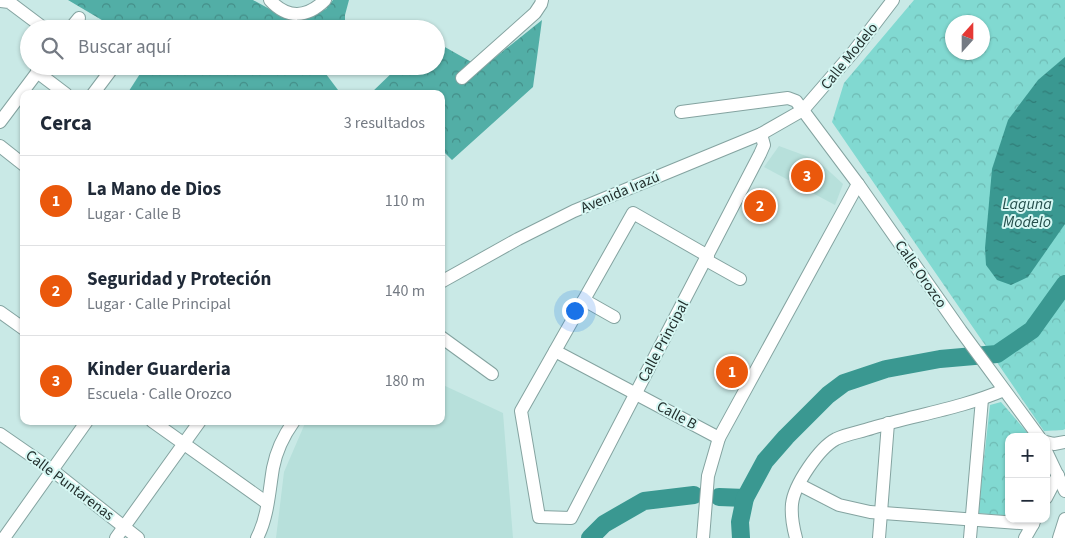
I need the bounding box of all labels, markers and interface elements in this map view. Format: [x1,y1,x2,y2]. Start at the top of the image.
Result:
north arrow [945,15,990,60]
street label: Calle Modelo [816,18,883,94]
search box [20,20,445,75]
icon: search [38,34,66,62]
text: Buscar aquí [78,34,171,61]
text: Cerca [40,108,92,138]
text: 3 resultados [344,112,425,134]
pin: 3 [791,157,823,195]
street label: Avenida Irazú [577,166,663,219]
text: La Mano de Dios [87,176,221,203]
pin: 2 [744,187,776,225]
text: 1 [52,190,60,212]
text: 110 m [385,190,425,212]
water label: Laguna Modelo [1002,193,1052,233]
text: Lugar · Calle B [87,203,181,225]
street label: Calle Orozco [890,236,952,312]
text: Seguridad y Proteción [87,266,271,293]
text: 2 [52,280,60,302]
text: 140 m [385,280,425,302]
text: Lugar · Calle Principal [87,293,231,315]
street label: Calle Principal [633,296,694,386]
your location [562,298,588,324]
pin: 1 [716,353,748,391]
text: Kinder Guarderia [87,356,231,383]
text: 3 [52,370,60,392]
text: 180 m [385,370,425,392]
text: Escuela · Calle Orozco [87,383,232,405]
street label: Calle B [653,396,701,435]
map controls [1005,433,1050,523]
button: + [1005,433,1050,478]
street label: Calle Puntarenas [21,445,118,526]
button: − [1005,478,1050,523]

